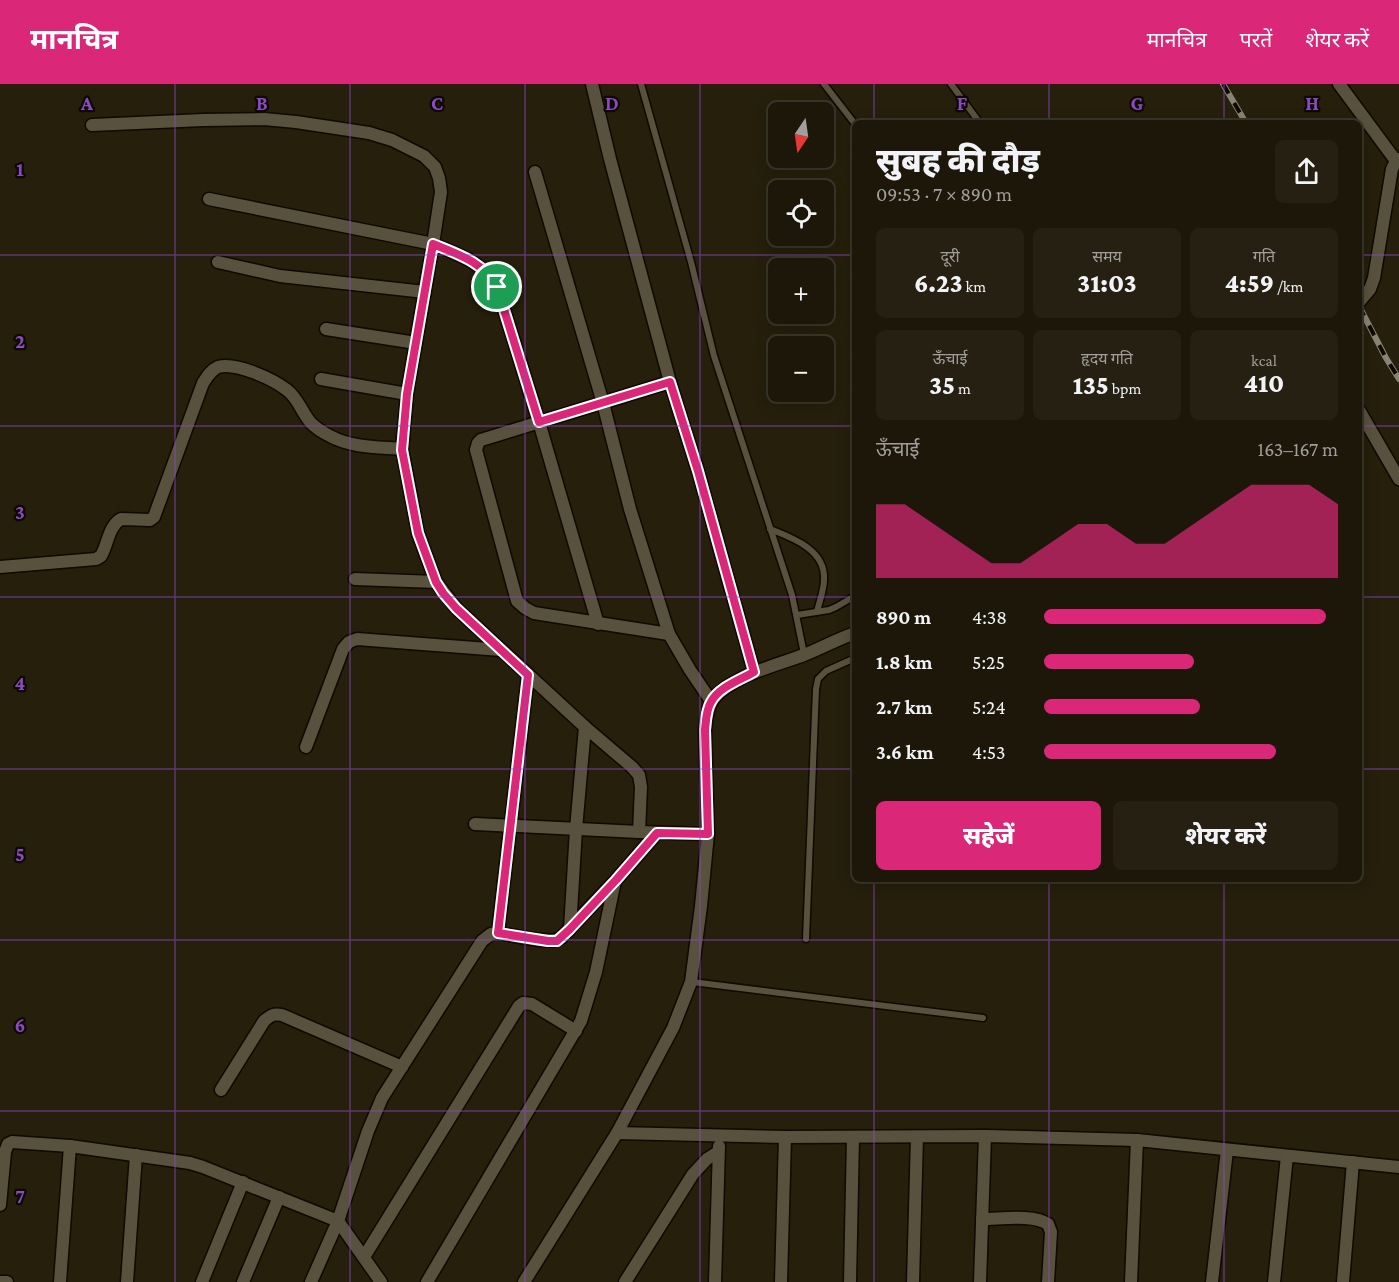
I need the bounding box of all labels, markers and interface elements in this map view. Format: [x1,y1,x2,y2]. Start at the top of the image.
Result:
text: मानचित्र [30,24,118,55]
text: मानचित्र [1147,28,1207,52]
text: परतें [1240,28,1272,52]
text: शेयर करें [1305,28,1369,52]
text: A [80,92,94,114]
text: B [256,92,268,114]
text: C [431,92,443,114]
text: D [605,92,619,114]
text: F [957,92,968,114]
text: G [1131,92,1144,114]
text: H [1305,92,1319,114]
north arrow [768,102,834,168]
map controls [768,102,834,402]
button: share [1275,140,1338,203]
text: सुबह की दौड़ [876,142,1040,179]
text: 1 [16,158,24,180]
button: locate [768,180,834,246]
text: 09:53 · 7 × 890 m [876,183,1012,205]
text: दूरी [940,248,960,265]
text: समय [1092,248,1122,265]
text: गति [1253,248,1275,265]
button: + [768,258,834,324]
pin [471,261,522,312]
text: 6.23 [914,269,963,298]
text: 31:03 [1077,269,1137,298]
text: 4:59 [1225,269,1274,298]
icon: arrive [480,270,513,303]
text: km [963,278,986,295]
text: /km [1274,278,1303,295]
text: 2 [15,330,25,352]
button: − [768,336,834,402]
text: ऊँचाई [933,350,967,367]
text: हृदय गति [1081,350,1133,367]
text: kcal [1251,352,1277,369]
text: 410 [1244,369,1284,398]
text: 35 [929,371,955,400]
text: 135 [1073,371,1109,400]
text: m [955,380,971,397]
text: bpm [1109,380,1141,397]
text: ऊँचाई [876,438,919,460]
text: 163–167 m [1258,438,1338,460]
text: 3 [15,501,25,523]
text: 890 m [876,606,931,628]
text: 4:38 [972,606,1007,628]
text: 1.8 km [876,651,932,673]
text: 5:25 [972,651,1005,673]
text: 4 [15,672,26,694]
text: 2.7 km [876,696,933,718]
text: 5:24 [972,696,1006,718]
text: 3.6 km [876,741,934,763]
text: 4:53 [972,741,1005,763]
button: सहेजें [876,801,1101,870]
button: शेयर करें [1113,801,1338,870]
text: 5 [15,843,25,865]
text: 6 [15,1014,25,1036]
text: 7 [15,1185,25,1207]

